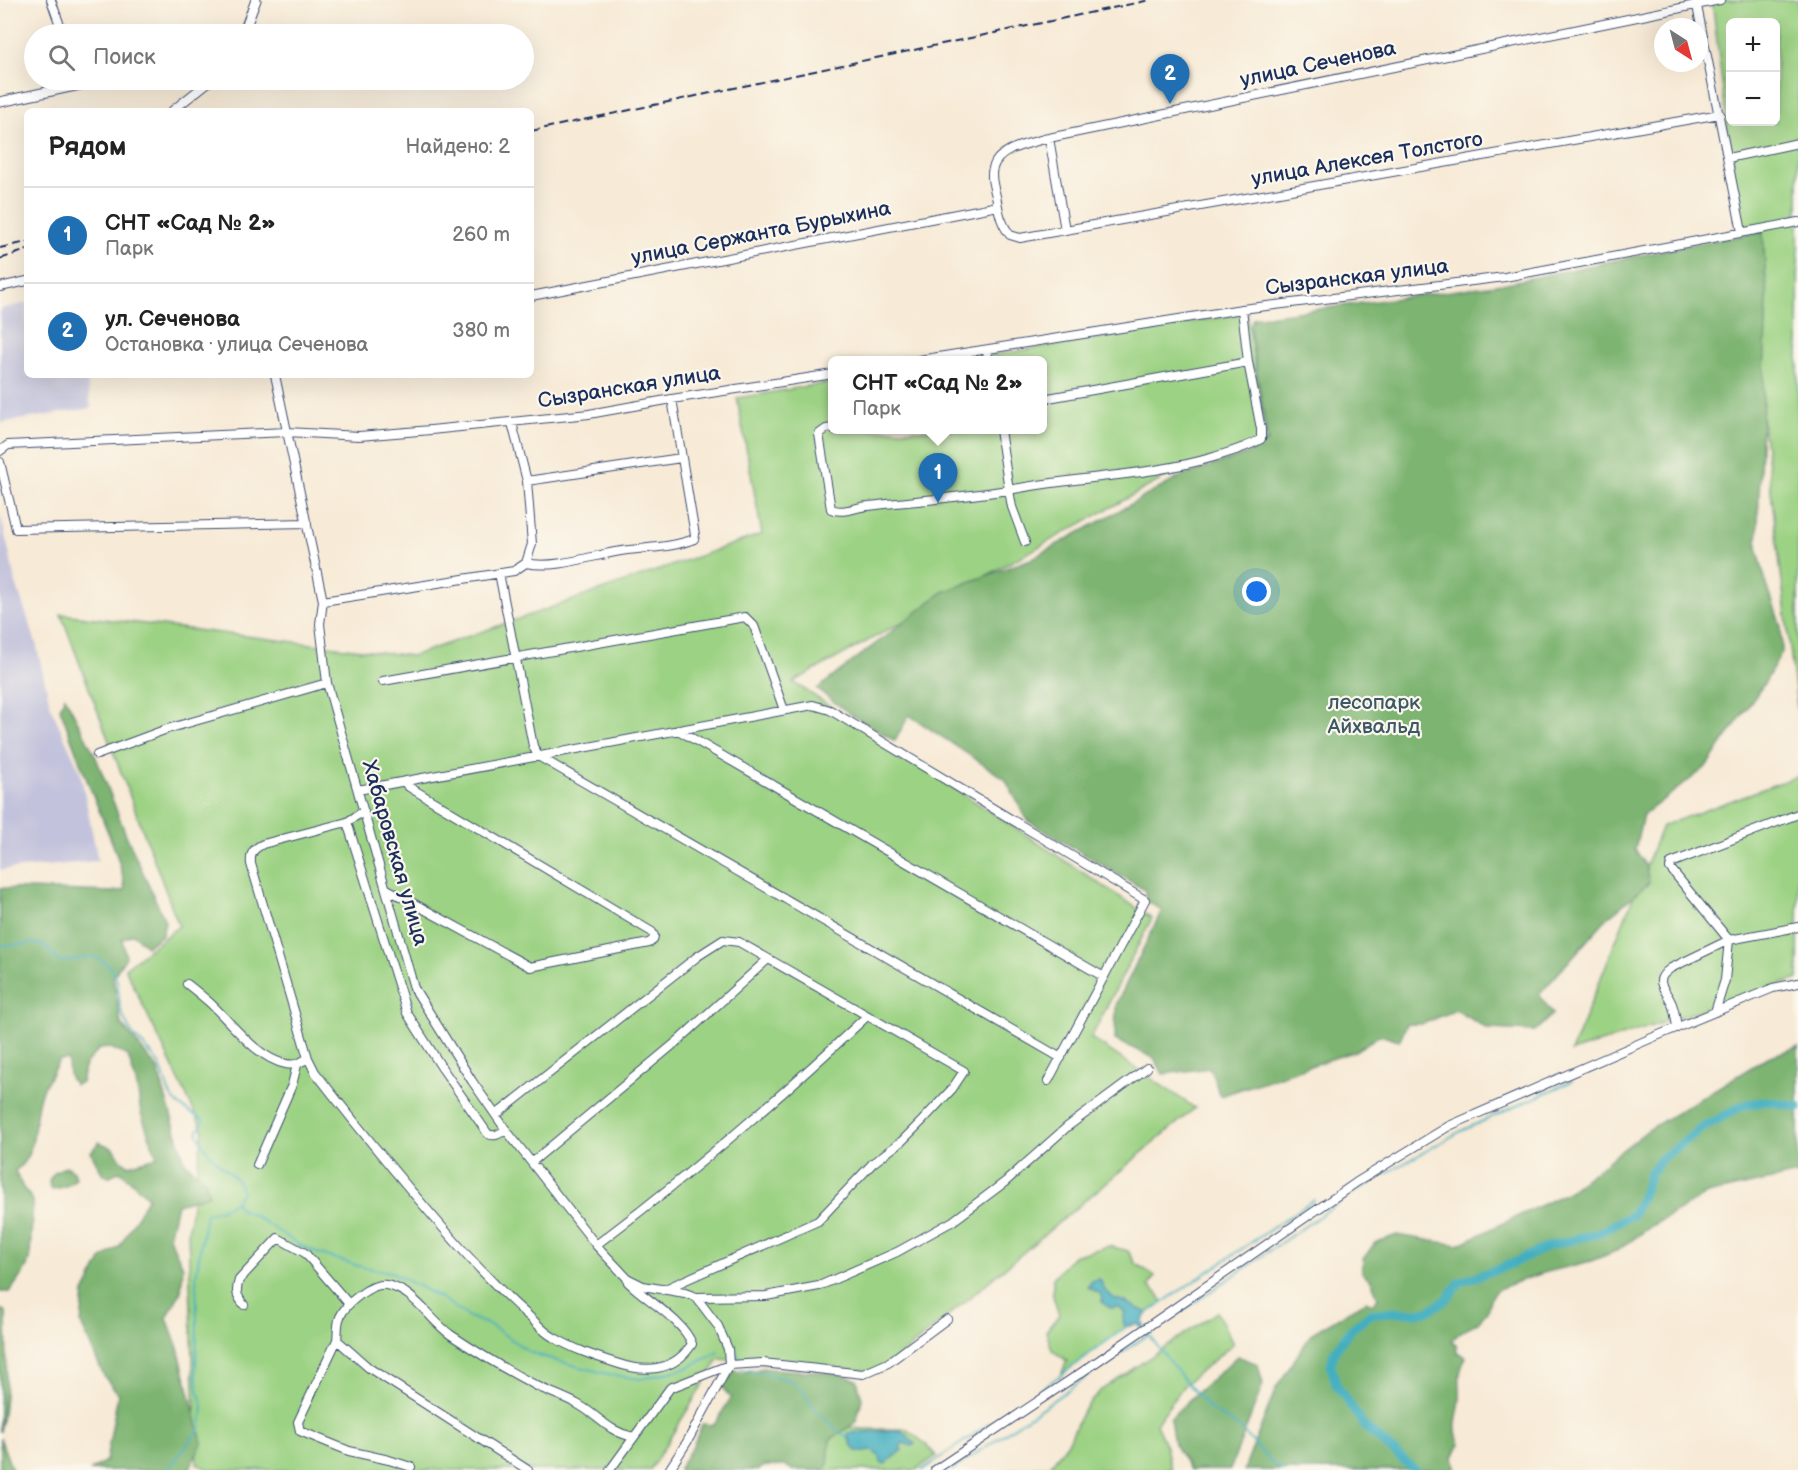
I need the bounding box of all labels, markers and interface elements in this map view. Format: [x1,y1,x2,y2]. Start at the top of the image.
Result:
north arrow [1654,18,1708,72]
map controls [1726,18,1780,126]
button: + [1726,18,1780,72]
search box [24,24,534,90]
street label: улица Сеченова [1238,35,1399,93]
icon: search [45,41,78,74]
text: Поиск [93,44,156,71]
pin: 2 [1150,54,1190,104]
button: − [1726,72,1780,126]
street label: улица Алексея Толстого [1249,126,1485,192]
text: Рядом [48,132,126,163]
text: Найдено: 2 [406,135,510,159]
street label: улица Сержанта Бурыхина [629,195,893,270]
text: СНТ «Сад № 2» [105,210,276,237]
text: 1 [63,223,72,247]
text: 260 m [452,223,510,247]
text: Парк [105,237,154,261]
street label: Сызранская улица [1264,253,1451,301]
text: ул. Сеченова [105,306,240,333]
text: 2 [62,319,73,343]
text: 380 m [452,319,510,343]
text: Остановка · улица Сеченова [105,333,368,357]
popup [828,356,1047,434]
street label: Сызранская улица [536,360,723,414]
text: СНТ «Сад № 2» [852,370,1023,397]
text: Парк [852,397,901,421]
pin: 1 [918,454,958,503]
your location [1242,577,1271,606]
park label: лесопарк Айхвальд [1327,690,1421,739]
street label: Хабаровская улица [357,757,434,949]

